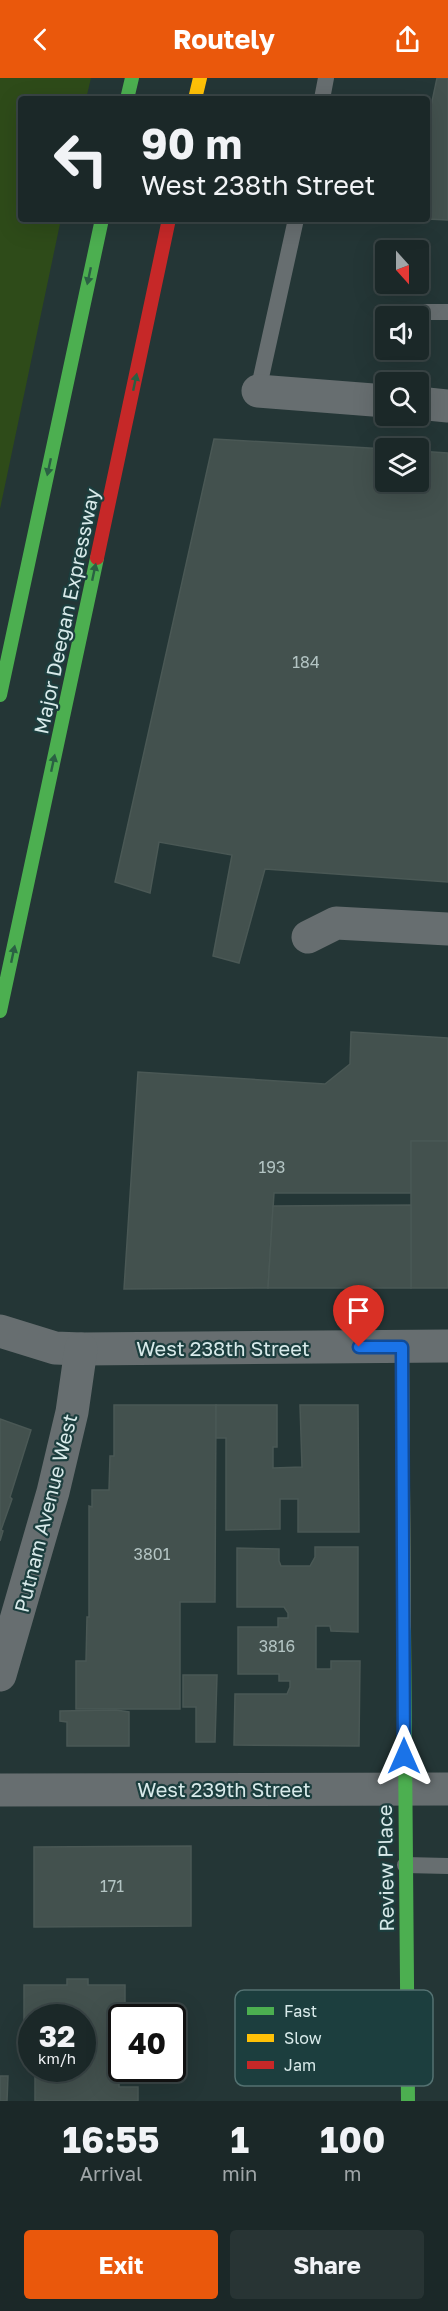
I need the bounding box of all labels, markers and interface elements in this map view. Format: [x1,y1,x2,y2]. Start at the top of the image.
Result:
icon: back [24,23,57,56]
text: Routely [173,23,275,55]
icon: share [391,23,424,56]
text: 90 m [141,118,242,168]
icon: left [42,120,120,198]
text: West 238th Street [141,169,375,201]
north arrow [375,240,429,294]
map controls [375,240,429,492]
one-way arrow [84,267,94,285]
button: sound [375,306,429,360]
one-way arrow [131,372,140,391]
button: search [375,372,429,426]
button: layers [375,438,429,492]
one-way arrow [43,458,53,476]
street label: Major Deegan Expressway [28,486,104,736]
one-way arrow [90,563,99,582]
house number: 184 [292,652,320,672]
one-way arrow [49,753,58,772]
one-way arrow [8,944,18,963]
house number: 193 [259,1157,285,1177]
pin [333,1285,384,1347]
icon: arrive [342,1294,375,1327]
street label: West 238th Street [136,1336,310,1360]
street label: Putnam Avenue West [9,1411,81,1615]
house number: 3801 [134,1544,171,1564]
house number: 3816 [259,1636,295,1656]
position arrow [372,1724,436,1788]
street label: West 239th Street [137,1777,311,1801]
street label: Review Place [372,1804,398,1932]
house number: 171 [100,1876,124,1896]
legend [235,1990,433,2086]
text: Fast [284,2001,317,2021]
speed limit sign: 40 [108,2004,186,2082]
text: 32 [39,2018,75,2054]
text: Slow [284,2028,322,2048]
text: km/h [38,2049,76,2067]
text: Jam [284,2055,316,2075]
text: 16:55 [63,2118,159,2161]
text: 1 [230,2118,249,2161]
text: 100 [320,2118,385,2161]
text: Arrival [80,2161,142,2185]
text: min [222,2161,257,2185]
text: m [344,2161,362,2185]
button: Exit [24,2230,218,2299]
button: Share [230,2230,424,2299]

